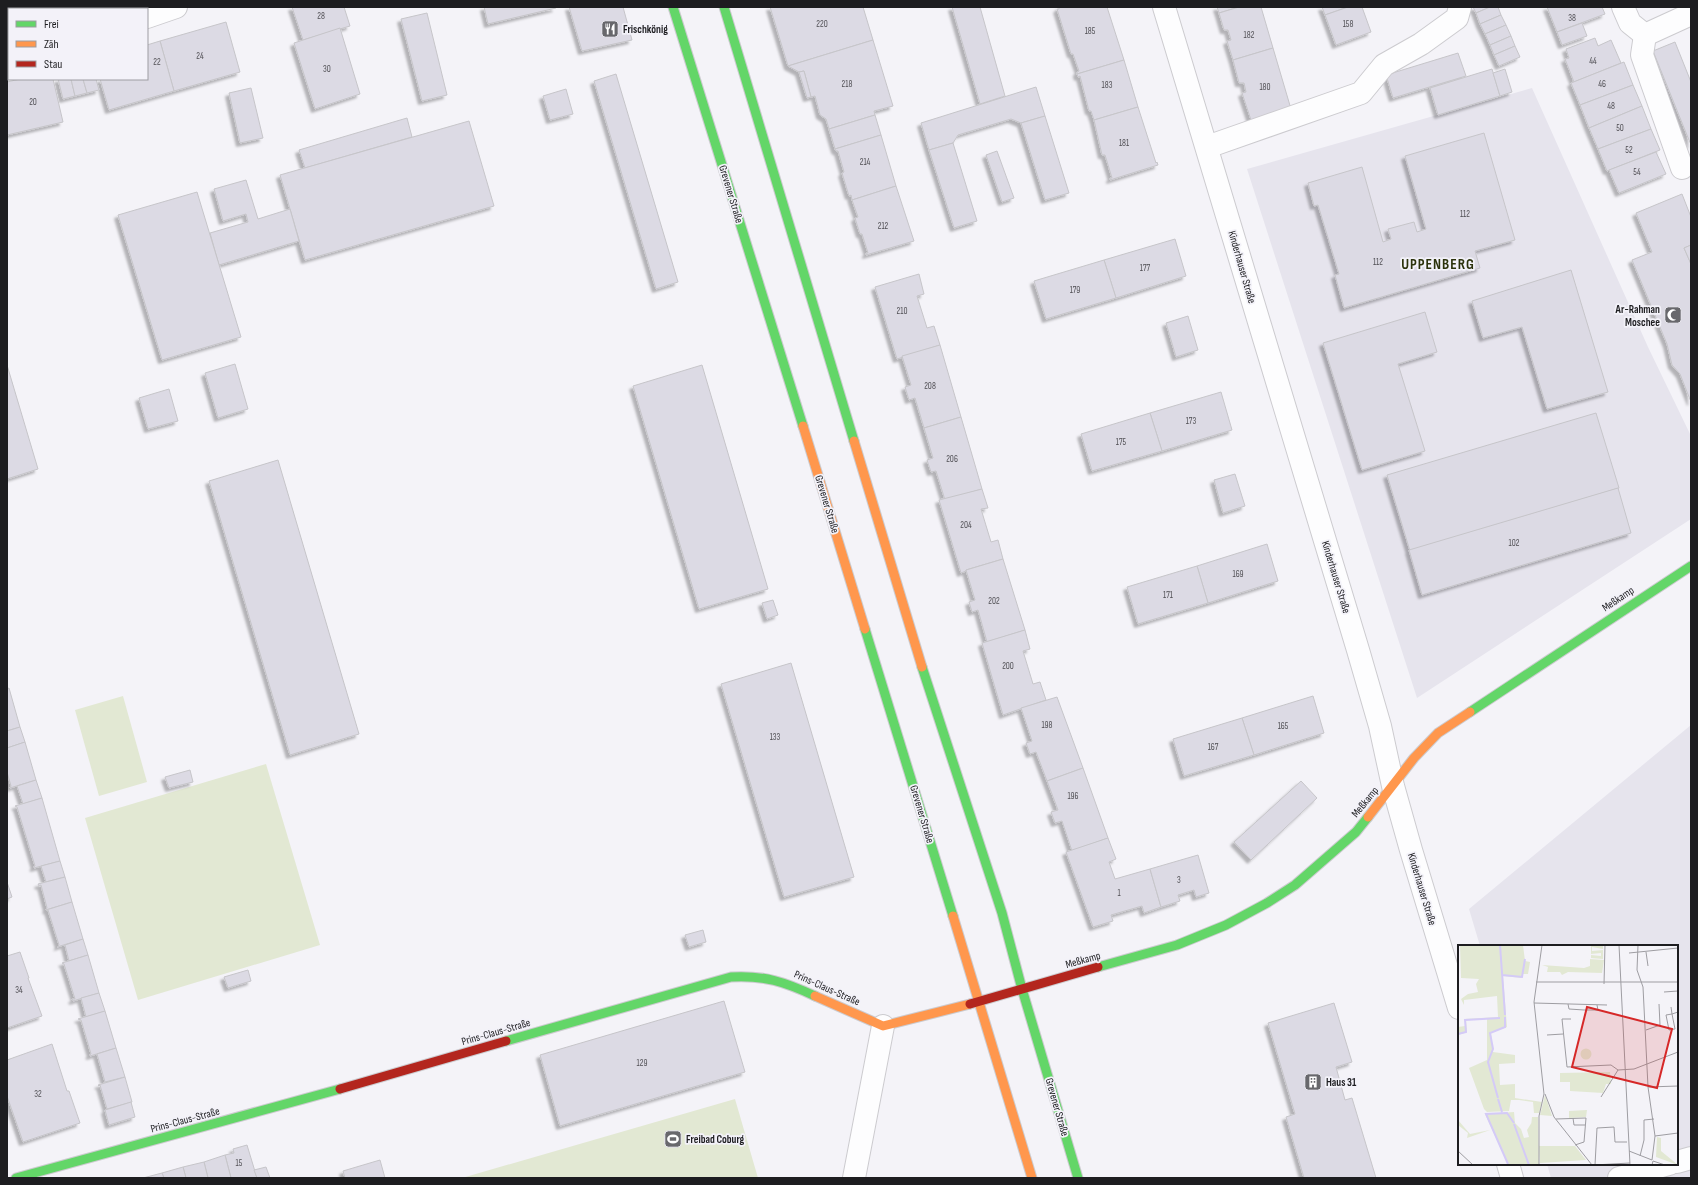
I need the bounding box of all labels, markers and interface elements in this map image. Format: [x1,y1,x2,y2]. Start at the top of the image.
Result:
legend [8,8,148,80]
house number: 28 [317,11,325,22]
house number: 38 [1568,13,1576,24]
text: Frei [44,17,59,32]
restaurant icon: Frischkönig [600,19,620,39]
house number: 220 [816,19,828,30]
house number: 158 [1343,19,1353,30]
place label: Frischkönig [623,23,668,36]
house number: 185 [1085,26,1096,37]
house number: 182 [1244,30,1255,41]
text: Zäh [44,37,59,52]
house number: 24 [196,51,204,62]
house number: 44 [1589,56,1597,67]
text: Stau [44,57,62,72]
house number: 22 [153,57,161,68]
house number: 30 [323,64,331,75]
house number: 218 [842,79,852,90]
house number: 46 [1598,79,1606,90]
house number: 183 [1102,80,1113,91]
house number: 180 [1259,82,1271,93]
house number: 20 [29,97,37,108]
house number: 48 [1607,101,1615,112]
house number: 50 [1616,123,1624,134]
house number: 181 [1119,138,1130,149]
house number: 52 [1625,145,1633,156]
house number: 214 [860,157,871,168]
street label: Grevener Straße [716,164,746,224]
house number: 54 [1633,167,1641,178]
house number: 112 [1460,209,1470,220]
house number: 212 [878,221,889,232]
street label: Kinderhauser Straße [1225,229,1259,305]
district label: UPPENBERG [1401,255,1475,274]
house number: 112 [1373,257,1383,268]
house number: 177 [1140,263,1151,274]
house number: 179 [1070,285,1080,296]
place label: Ar-Rahman Moschee [1615,303,1660,329]
mosque icon: Ar-Rahman Moschee [1663,305,1683,325]
house number: 210 [897,306,907,317]
house number: 208 [924,381,936,392]
house number: 173 [1186,416,1196,427]
house number: 175 [1116,437,1127,448]
house number: 206 [946,454,958,465]
street label: Grevener Straße [812,474,842,534]
house number: 204 [960,520,972,531]
house number: 102 [1509,538,1520,549]
street label: Kinderhauser Straße [1319,539,1353,615]
house number: 169 [1232,569,1244,580]
street label: Meßkamp [1600,584,1636,614]
house number: 171 [1163,590,1174,601]
house number: 202 [988,596,1000,607]
house number: 200 [1002,661,1014,672]
house number: 198 [1041,720,1053,731]
house number: 165 [1278,721,1289,732]
house number: 133 [770,732,781,743]
house number: 167 [1208,742,1219,753]
street label: Grevener Straße [907,784,937,844]
street label: Meßkamp [1349,784,1381,820]
house number: 196 [1067,791,1079,802]
street label: Kinderhauser Straße [1405,851,1439,927]
house number: 3 [1177,875,1181,886]
house number: 1 [1117,888,1121,899]
inset map [1458,945,1678,1165]
street label: Meßkamp [1064,949,1102,971]
street label: Prins-Claus-Straße [792,968,862,1008]
house number: 34 [15,985,23,996]
street label: Prins-Claus-Straße [460,1016,532,1048]
house number: 129 [637,1058,647,1069]
building icon: Haus 31 [1303,1072,1323,1092]
street label: Grevener Straße [1043,1076,1071,1138]
place label: Haus 31 [1326,1076,1357,1089]
house number: 32 [34,1089,42,1100]
street label: Prins-Claus-Straße [149,1105,221,1135]
sports icon: Freibad Coburg [663,1129,683,1149]
place label: Freibad Coburg [686,1133,745,1146]
house number: 15 [236,1158,243,1169]

